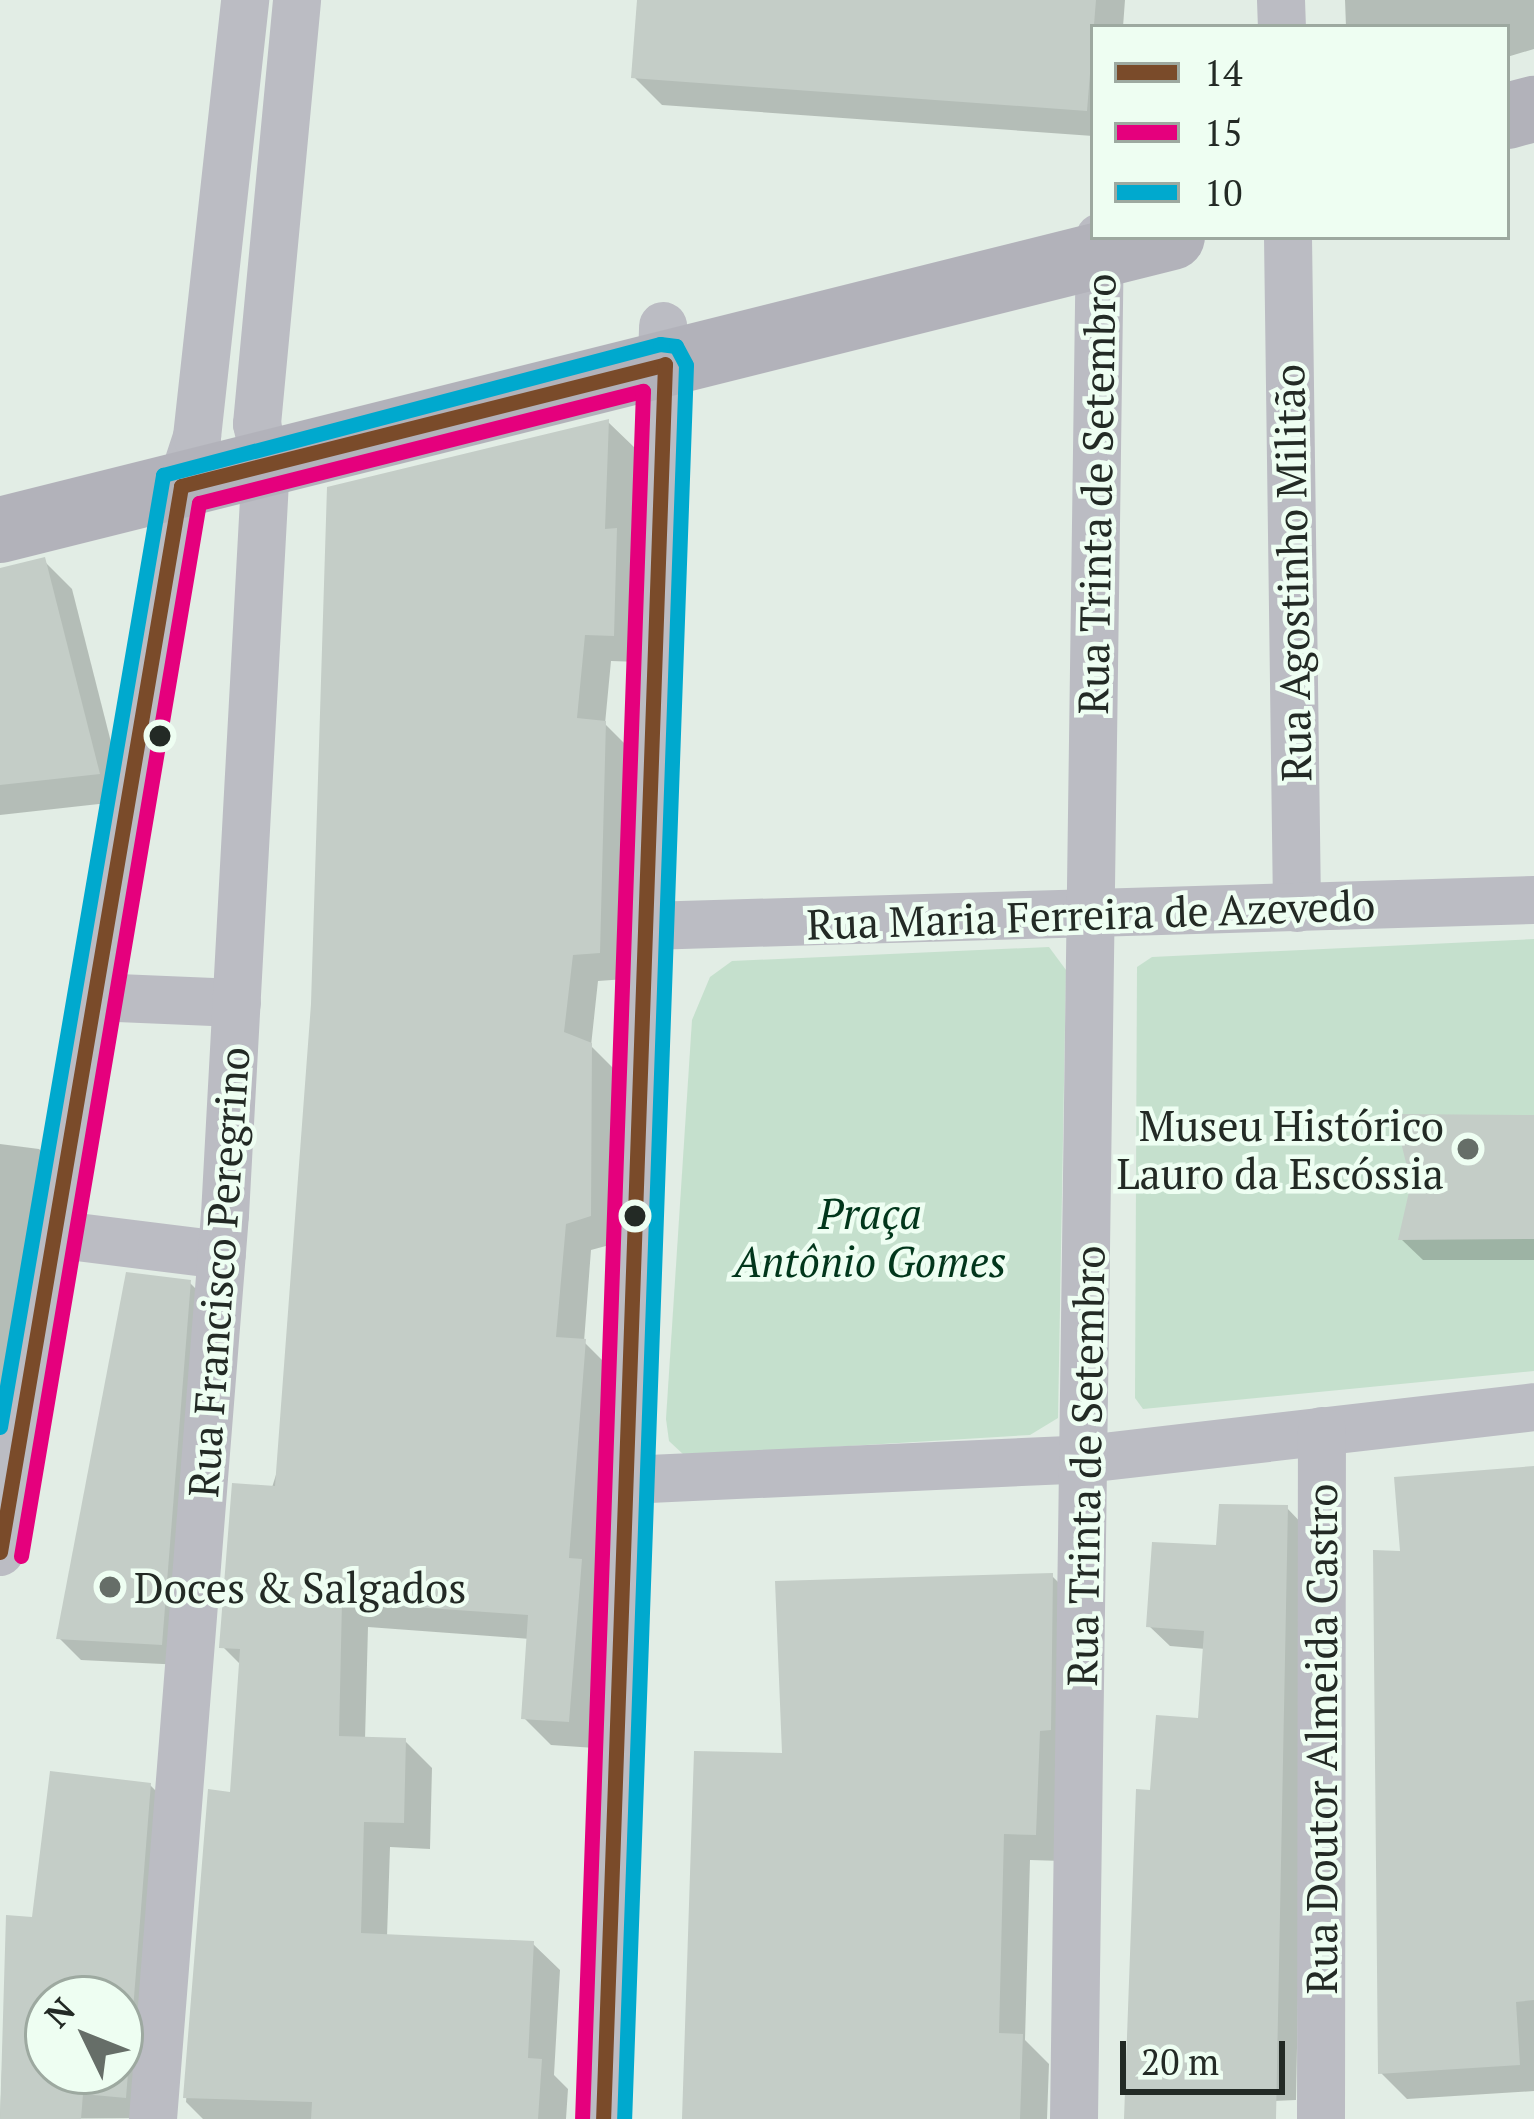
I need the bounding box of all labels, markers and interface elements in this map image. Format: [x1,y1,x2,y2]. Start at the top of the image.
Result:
legend [1090,24,1510,240]
text: 14 [1204,49,1242,96]
text: 15 [1204,109,1242,156]
text: 10 [1204,169,1242,216]
street label: Rua Trinta de Setembro [1067,273,1125,715]
street label: Rua Agostinho Militão [1263,363,1321,783]
unlabelled marker [149,725,171,747]
street label: Rua Maria Ferreira de Azevedo [806,879,1376,949]
street label: Rua Francisco Peregrino [177,1045,259,1499]
place label: Museu Histórico Lauro da Escóssia [1116,1100,1444,1198]
marker: Museu Histórico Lauro da Escóssia [1455,1136,1481,1162]
park label: Praça Antônio Gomes [734,1188,1006,1286]
unlabelled marker [624,1205,646,1227]
street label: Rua Trinta de Setembro [1056,1245,1114,1687]
street label: Rua Doutor Almeida Castro [1296,1483,1346,1995]
place label: Doces & Salgados [134,1562,466,1612]
marker: Doces & Salgados [97,1574,123,1600]
north arrow [24,1975,144,2095]
text: N [35,1988,84,2036]
scale bar [1126,2017,1291,2091]
text: 20 m [1141,2038,1219,2085]

